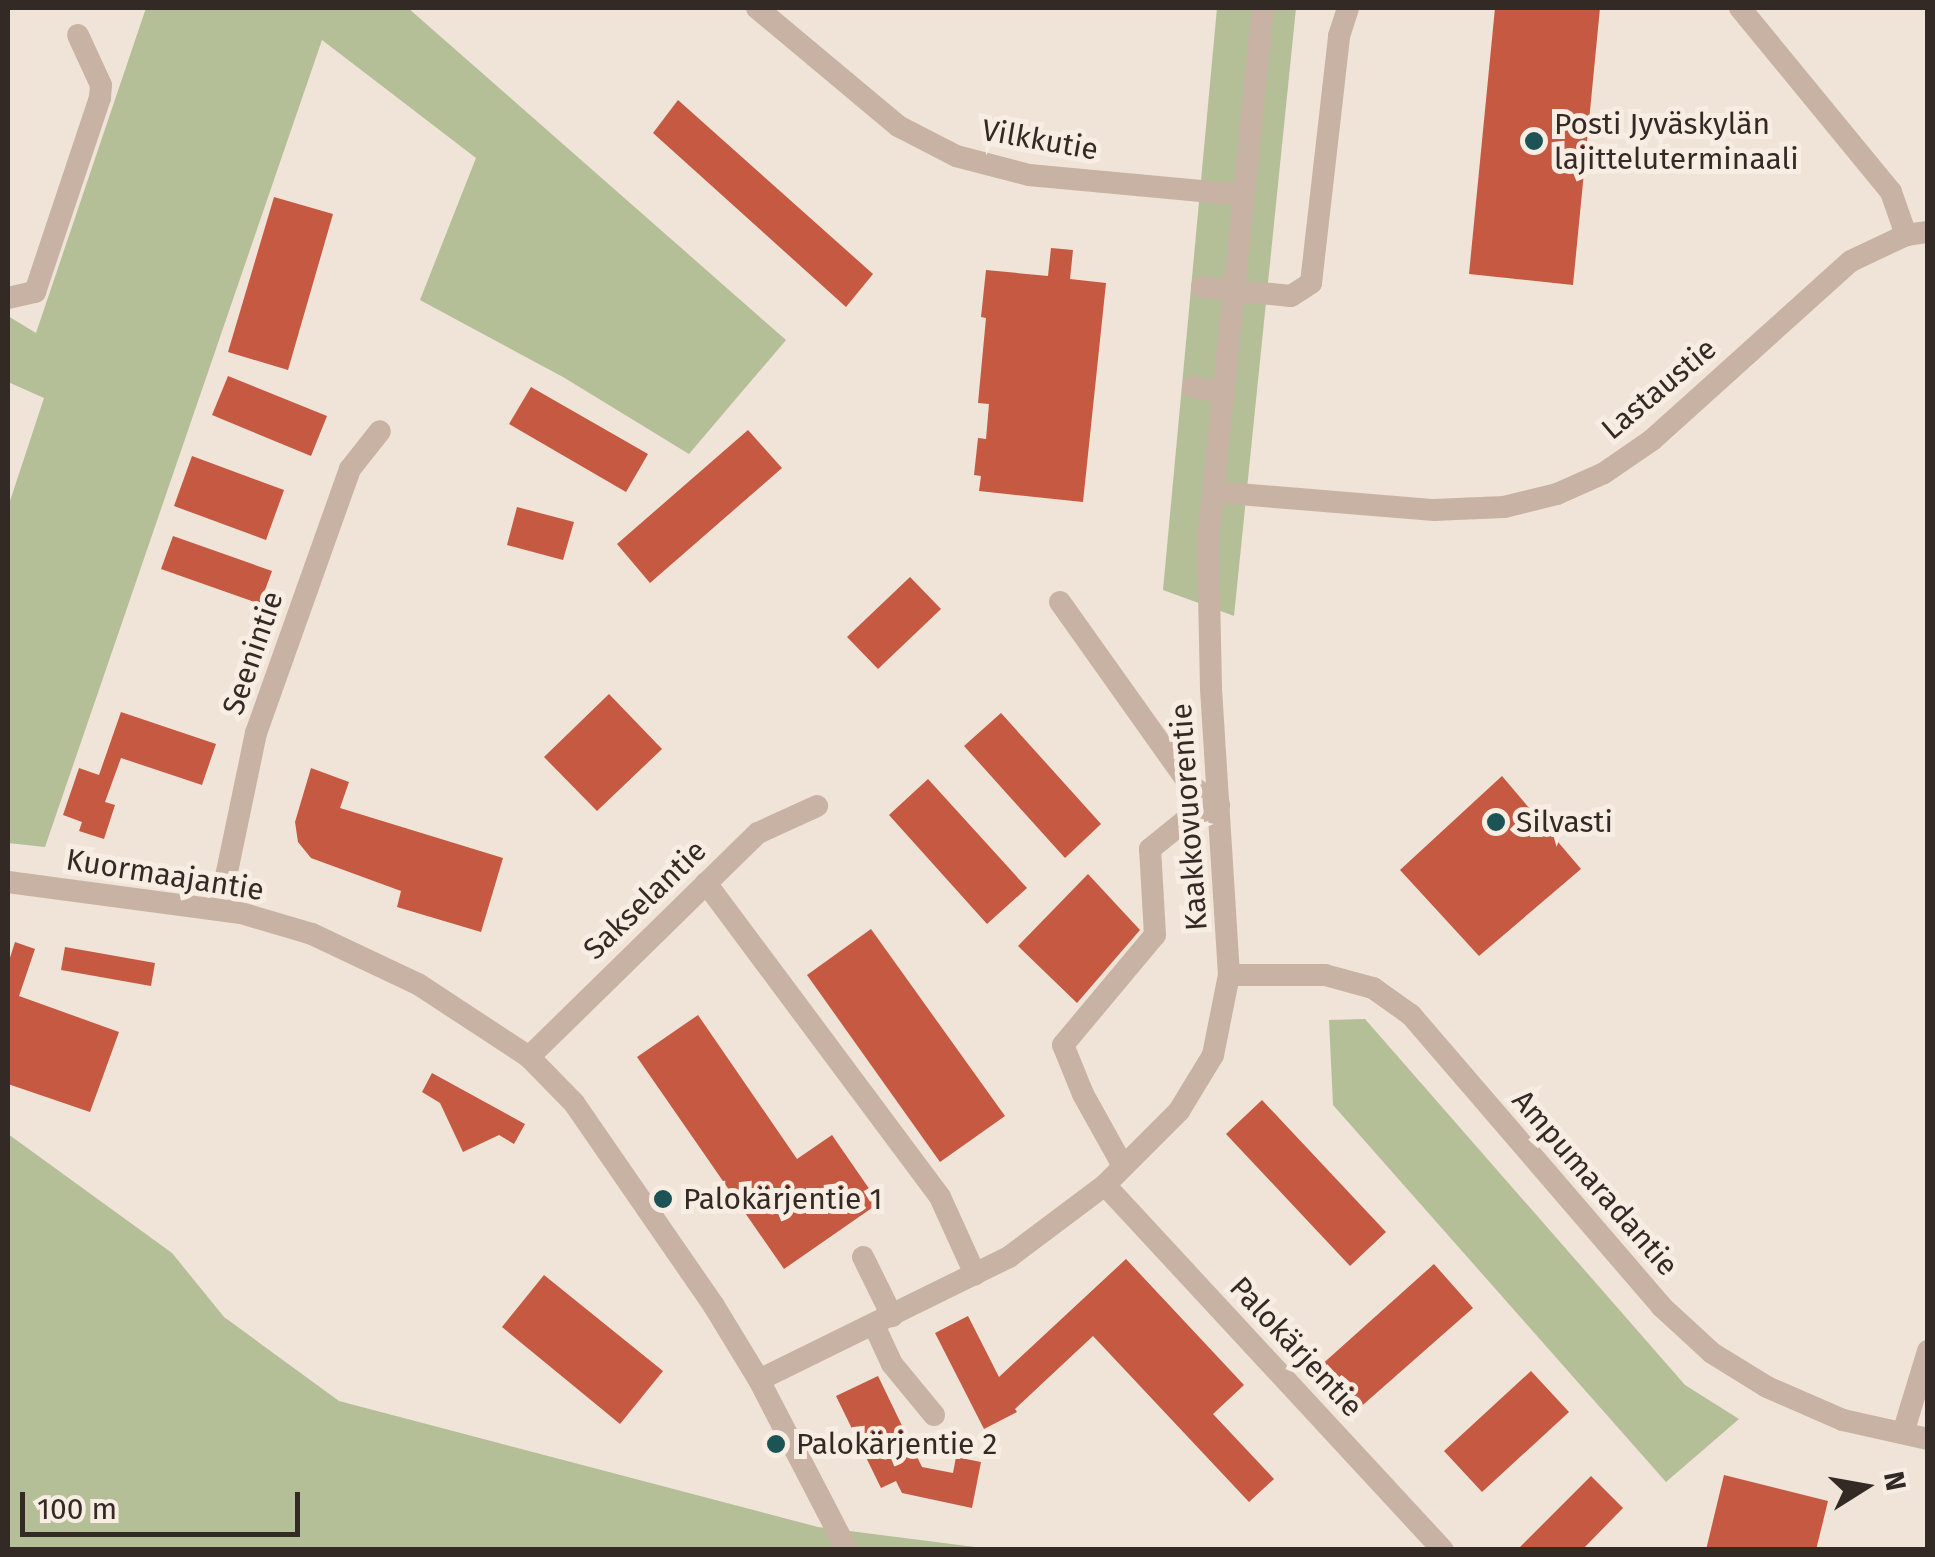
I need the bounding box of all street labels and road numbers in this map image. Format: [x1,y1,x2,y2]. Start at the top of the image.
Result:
street label: Vilkkutie [979,112,1101,168]
street label: Lastaustie [1594,331,1724,447]
street label: Seenintie [215,586,291,720]
street label: Kaakkovuorentie [1163,702,1215,932]
street label: Sakselantie [576,833,714,967]
street label: Kuormaajantie [64,842,266,908]
street label: Ampumaradantie [1504,1083,1686,1283]
street label: Palokärjentie [1222,1269,1370,1425]

